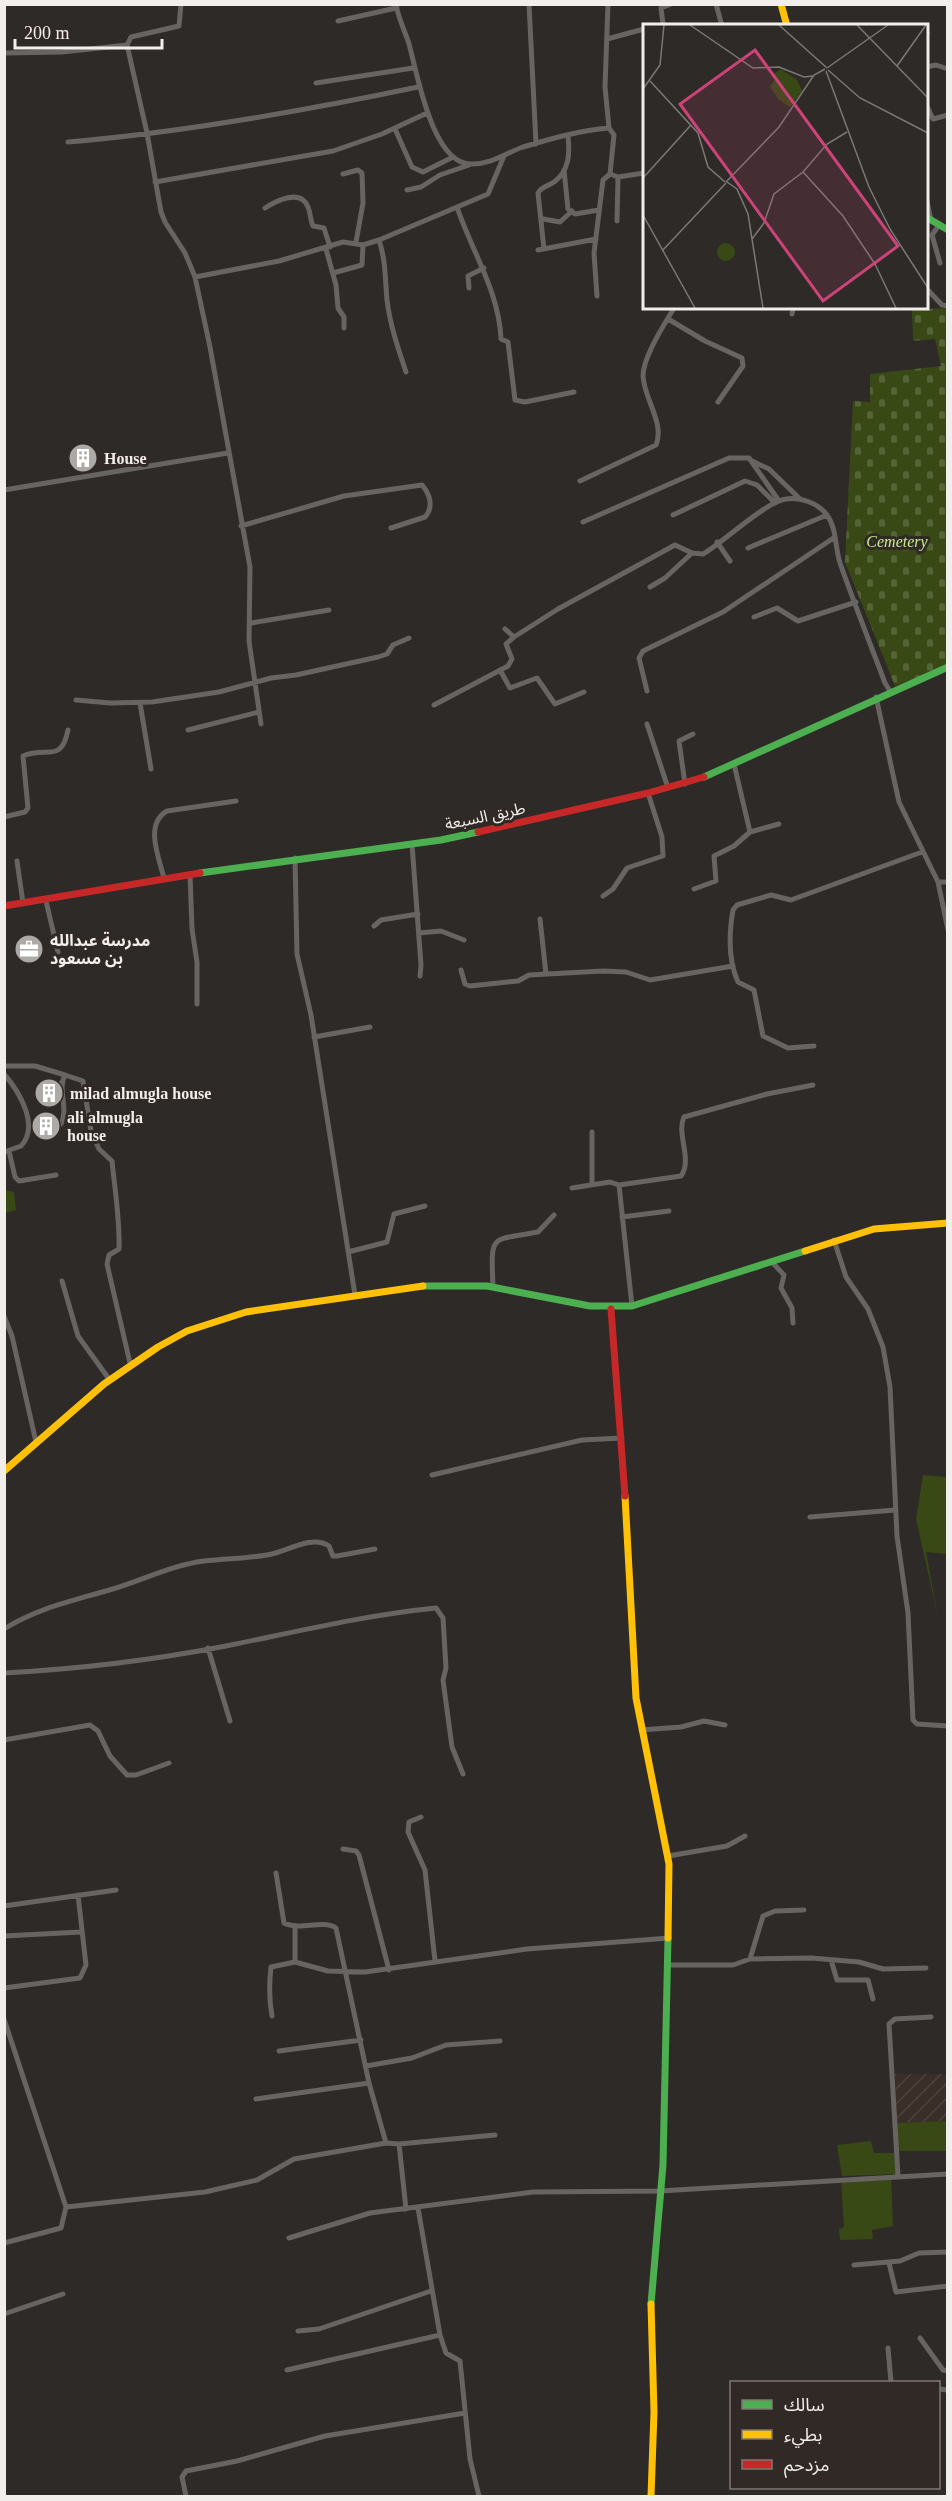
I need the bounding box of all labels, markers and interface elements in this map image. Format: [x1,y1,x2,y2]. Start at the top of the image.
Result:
scale bar [15,12,162,50]
text: 200 m [24,23,70,43]
inset map [643,24,928,309]
building icon: House [67,442,99,474]
place label: House [104,450,147,467]
park label: Cemetery [866,533,929,551]
street label: طريق السبعة [443,799,527,835]
place label: مدرسة عبدالله بن مسعود [50,931,150,968]
office icon: مدرسة عبدالله بن مسعود [13,933,45,965]
building icon: milad almugla house [33,1077,65,1109]
place label: milad almugla house [70,1085,211,1103]
place label: ali almugla house [67,1109,143,1144]
building icon: ali almugla house [30,1110,62,1142]
legend [730,2381,940,2489]
text: سالك [784,2395,825,2415]
text: بطيء [784,2425,822,2448]
text: مزدحم [784,2455,829,2478]

